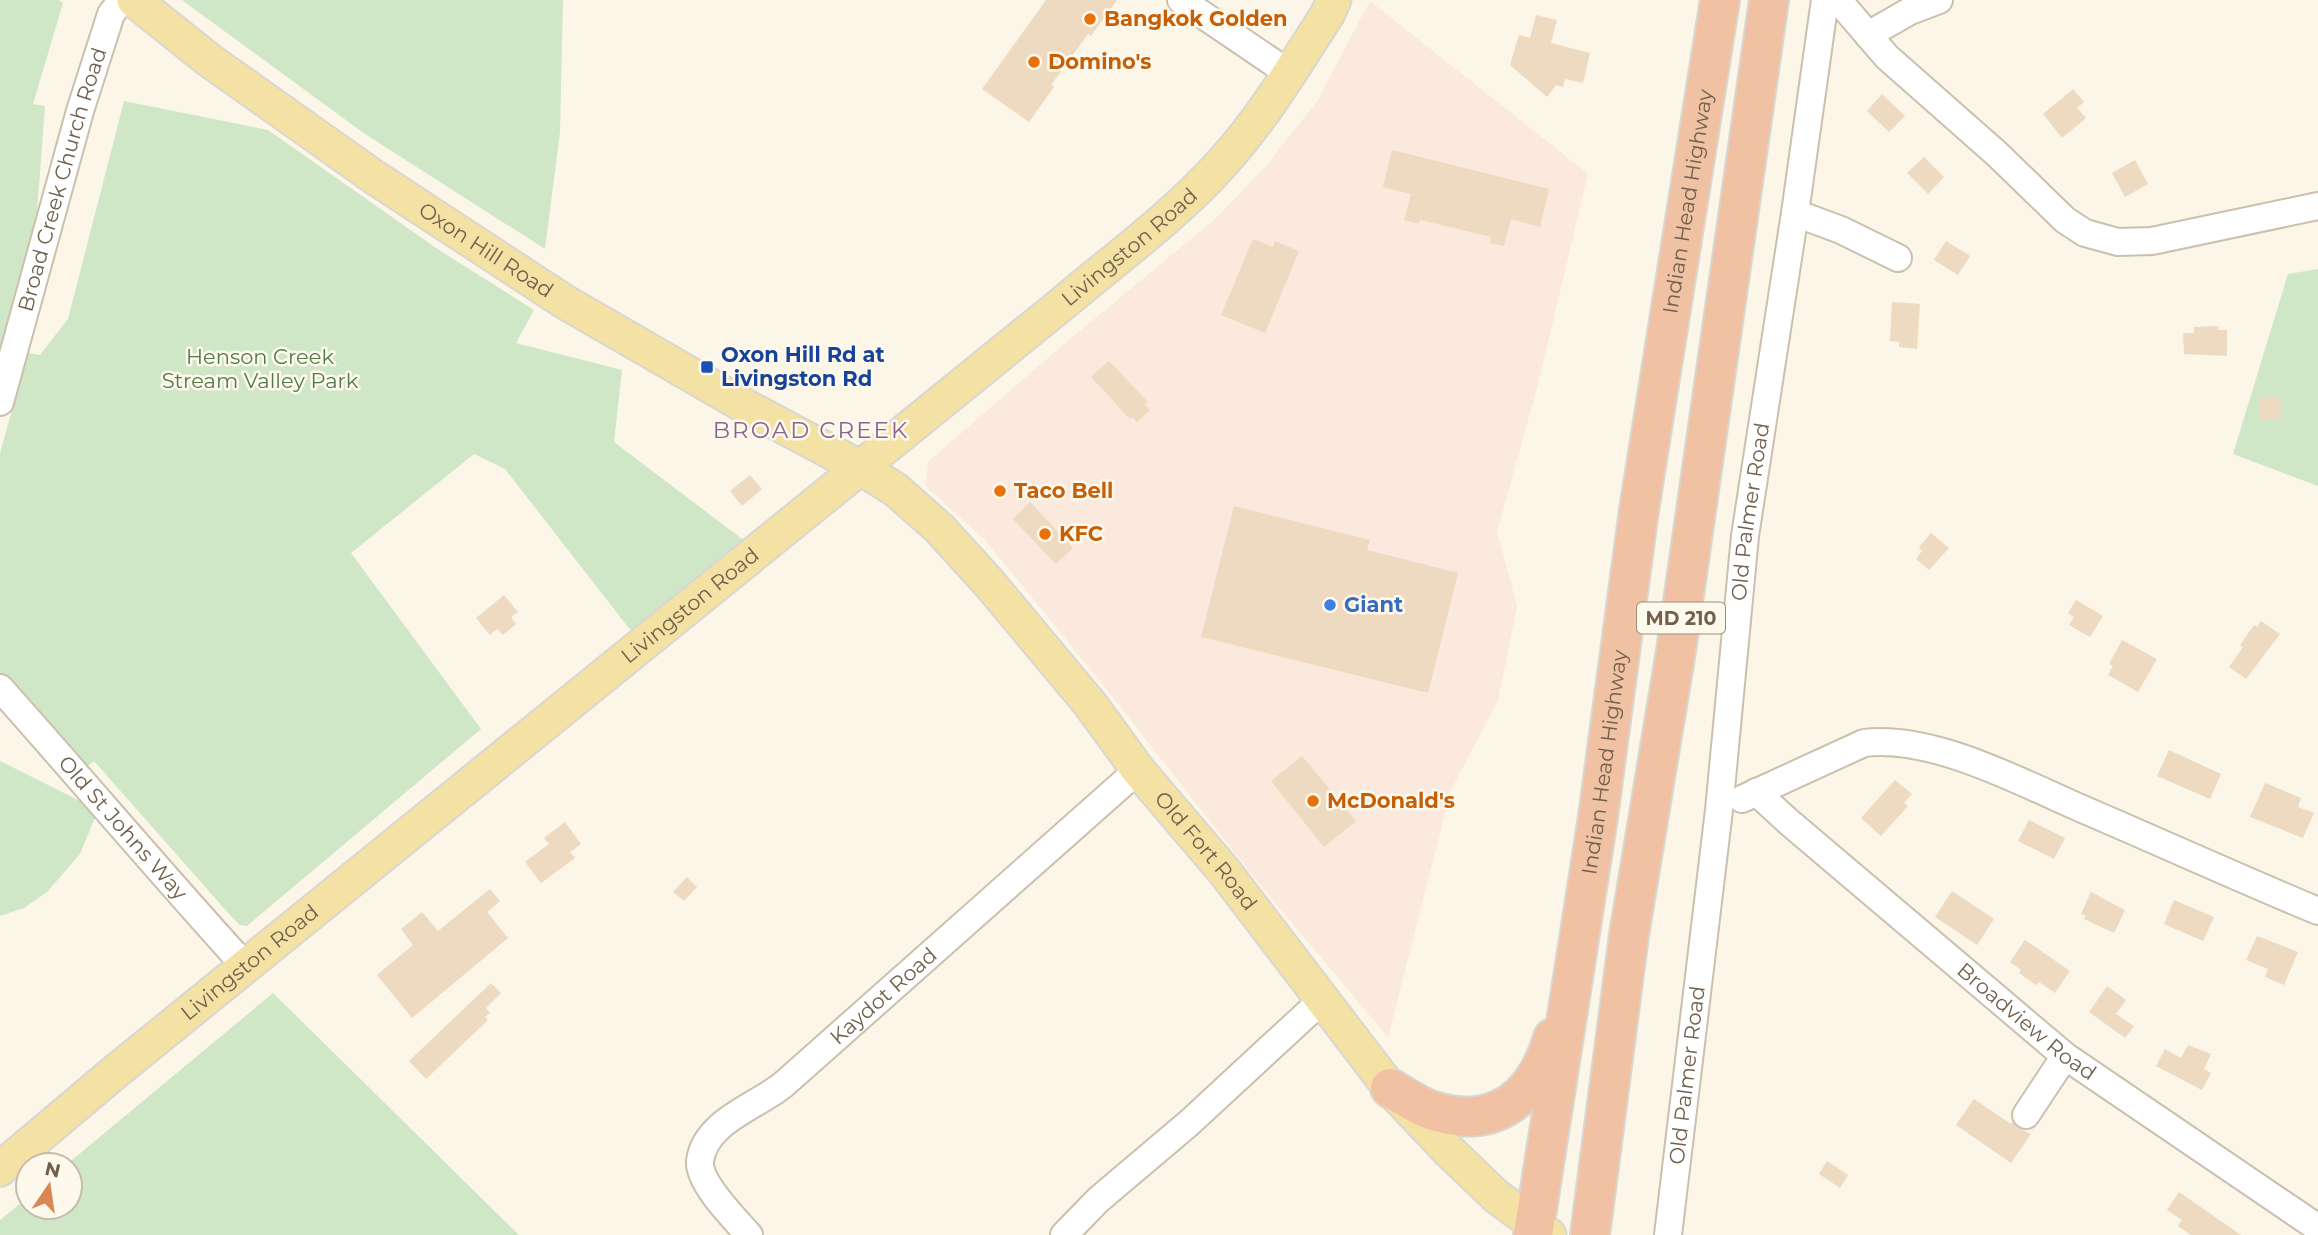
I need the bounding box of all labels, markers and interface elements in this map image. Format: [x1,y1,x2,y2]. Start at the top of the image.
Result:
place label: Bangkok Golden [1104,6,1288,31]
marker: Bangkok Golden [1082,11,1098,27]
street label: Broad Creek Church Road [12,44,112,314]
place label: Domino's [1048,49,1151,74]
marker: Domino's [1026,54,1042,70]
street label: Indian Head Highway [1657,87,1718,315]
street label: Livingston Road [1056,183,1202,311]
street label: Oxon Hill Road [414,197,558,303]
place label: Oxon Hill Rd at Livingston Rd [721,342,885,391]
park label: Henson Creek Stream Valley Park [162,344,359,393]
marker: Oxon Hill Rd at Livingston Rd [699,359,715,375]
district label: BROAD CREEK [713,416,909,444]
street label: Old Palmer Road [1726,421,1774,602]
place label: Taco Bell [1014,478,1113,503]
marker: Taco Bell [992,483,1008,499]
place label: KFC [1059,521,1103,546]
marker: KFC [1037,526,1053,542]
street label: Livingston Road [616,542,764,668]
place label: Giant [1344,592,1403,617]
marker: Giant [1322,597,1338,613]
road number: MD 210 [1637,603,1725,634]
street label: Indian Head Highway [1576,648,1632,877]
street label: Old St Johns Way [53,750,193,905]
street label: Old Fort Road [1150,786,1263,915]
place label: McDonald's [1327,788,1455,813]
marker: McDonald's [1305,793,1321,809]
street label: Livingston Road [176,899,323,1026]
street label: Kaydot Road [825,942,942,1050]
street label: Broadview Road [1952,957,2101,1085]
street label: Old Palmer Road [1664,984,1710,1166]
north arrow [14,1151,84,1221]
text: N [43,1157,63,1183]

